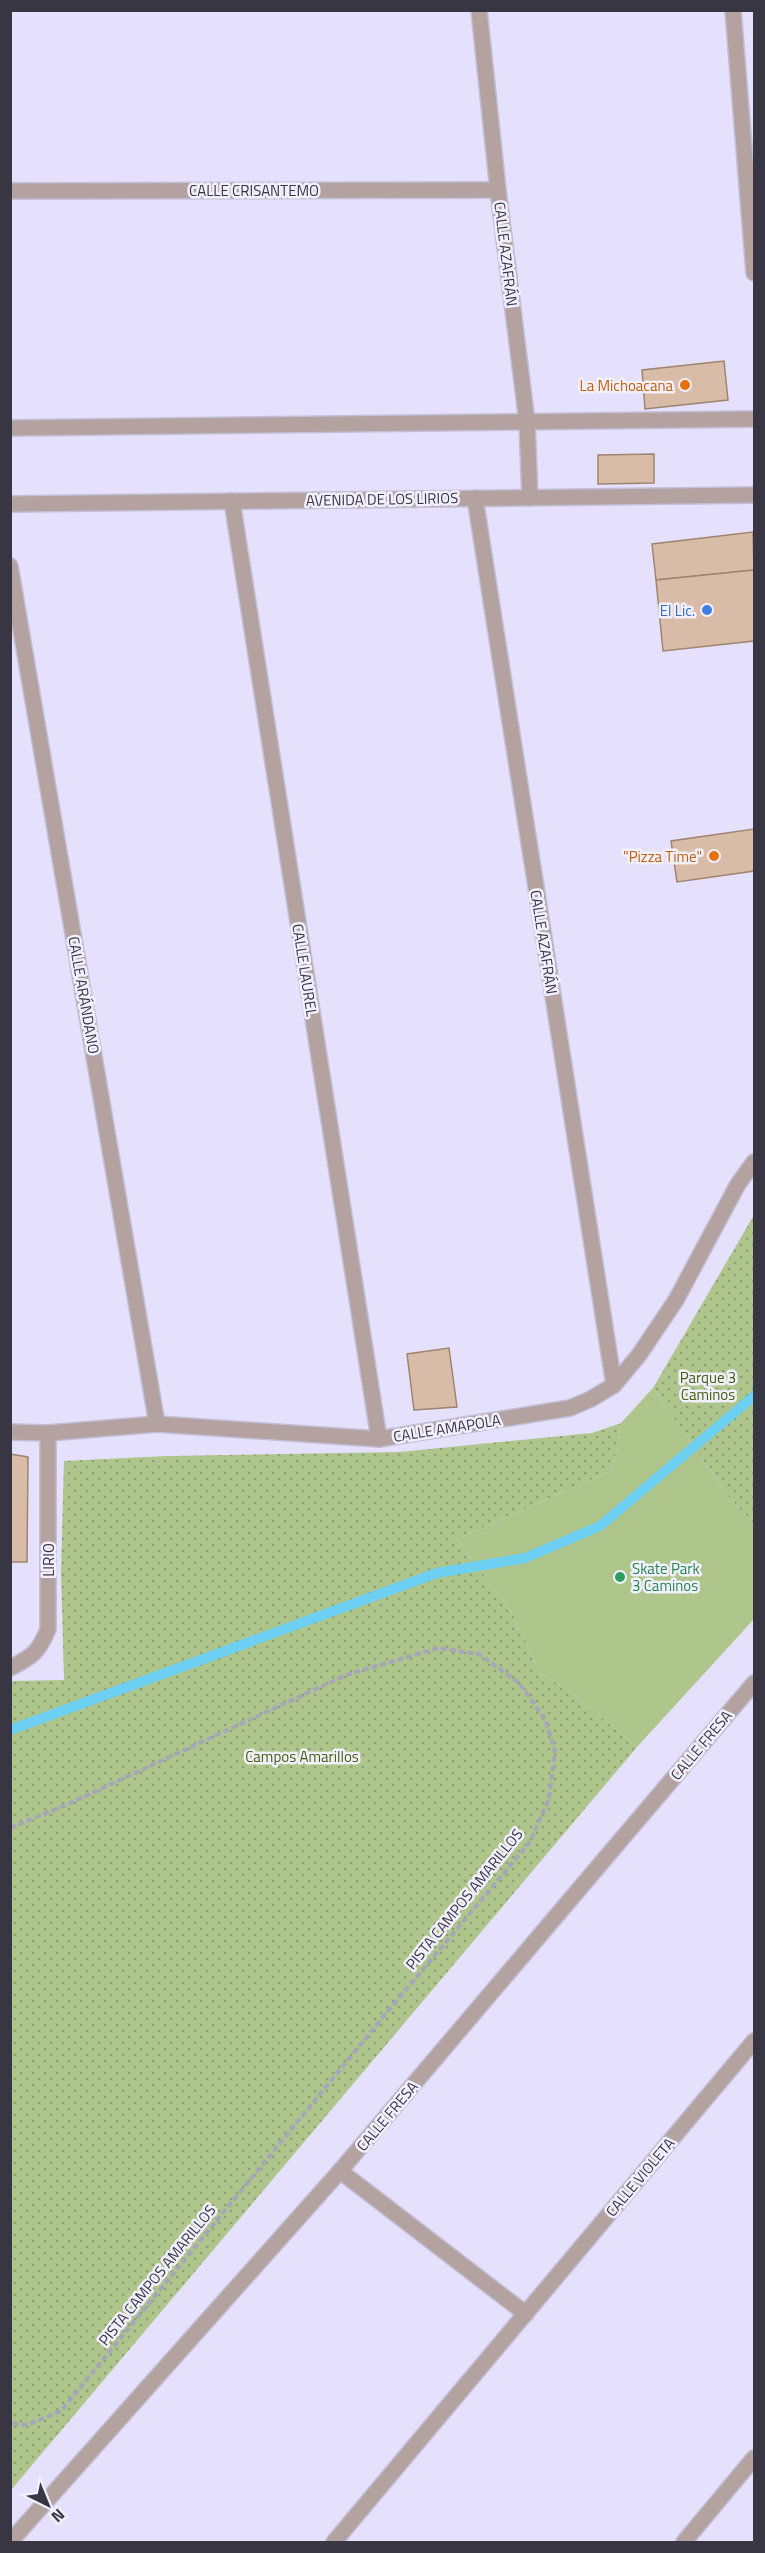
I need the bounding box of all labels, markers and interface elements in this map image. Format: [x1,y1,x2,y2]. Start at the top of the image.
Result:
street label: CALLE CRISANTEMO [189,179,319,202]
street label: CALLE AZAFRÁN [488,200,524,308]
place label: La Michoacana [579,374,673,397]
marker: La Michoacana [678,378,692,392]
street label: AVENIDA DE LOS LIRIOS [306,486,458,512]
place label: El Lic. [660,599,695,622]
marker: El Lic. [700,603,714,617]
place label: "Pizza Time" [623,845,702,868]
marker: "Pizza Time" [707,849,721,863]
street label: CALLE AZAFRÁN [524,888,564,996]
street label: CALLE LAUREL [286,922,324,1018]
street label: CALLE ARÁNDANO [62,935,106,1056]
park label: Parque 3 Caminos [680,1366,736,1406]
street label: CALLE AMAPOLA [392,1408,502,1448]
street label: LIRIO [37,1543,60,1577]
place label: Skate Park 3 Caminos [632,1557,700,1597]
marker: Skate Park 3 Caminos [613,1570,627,1584]
street label: CALLE FRESA [665,1705,737,1785]
park label: Campos Amarillos [245,1745,359,1768]
street label: PISTA CAMPOS AMARILLOS [400,1824,528,1974]
street label: CALLE FRESA [351,2076,423,2156]
street label: CALLE VIOLETA [600,2132,680,2222]
street label: PISTA CAMPOS AMARILLOS [93,2200,221,2350]
north arrow [18,2475,78,2535]
text: N [46,2503,70,2529]

